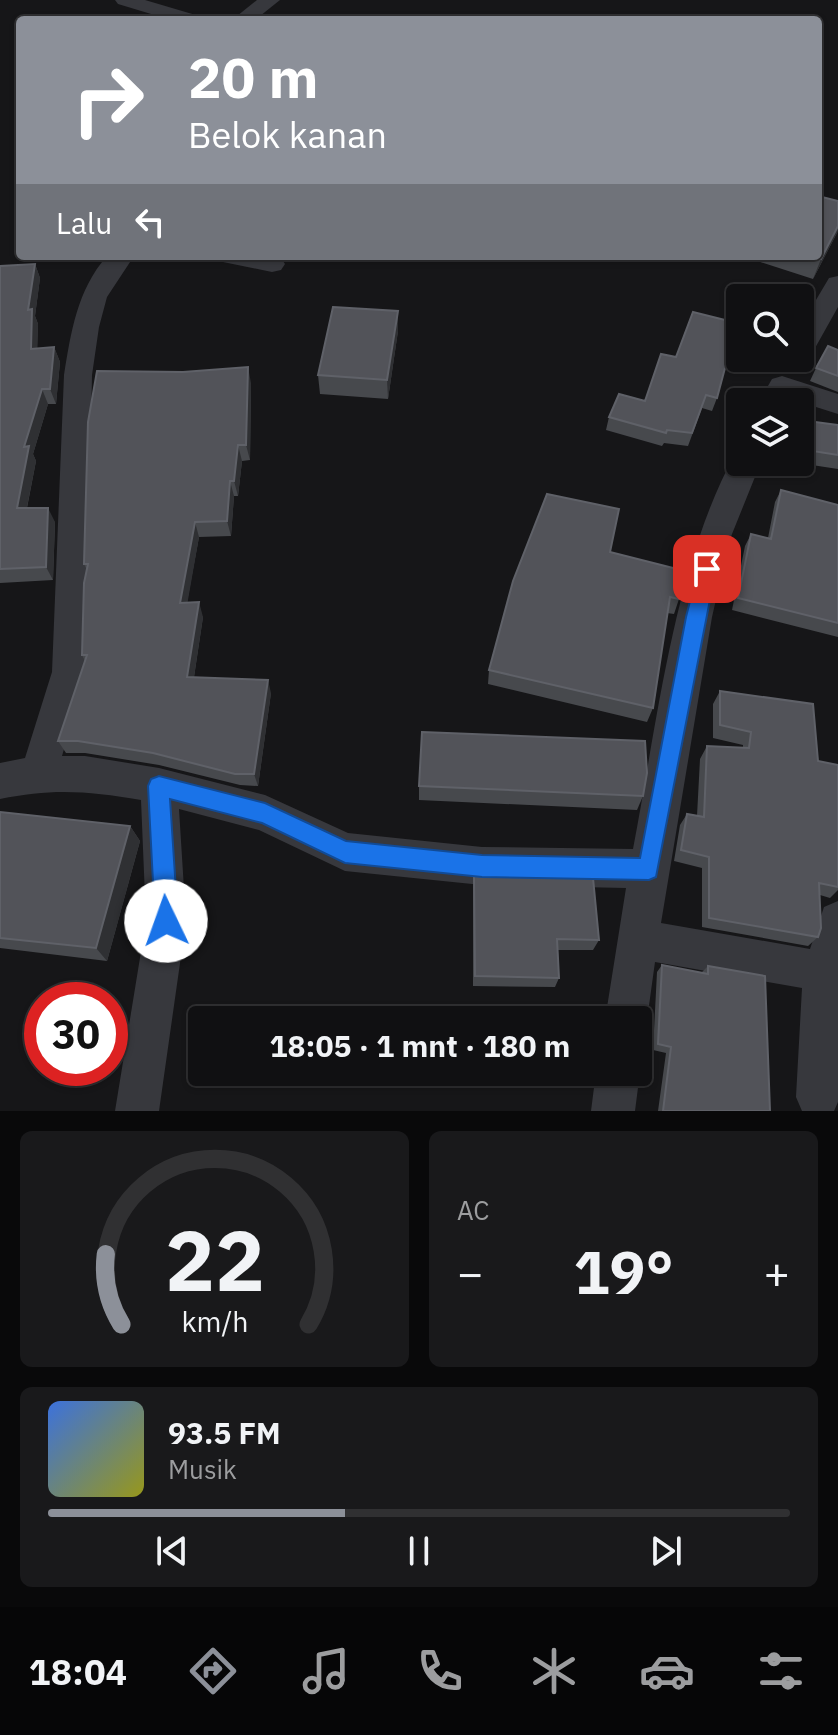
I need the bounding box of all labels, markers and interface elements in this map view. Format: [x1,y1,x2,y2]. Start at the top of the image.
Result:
text: 20 m [188,41,318,113]
icon: right [56,48,160,152]
text: Belok kanan [188,111,387,158]
icon: left [128,200,172,244]
text: Lalu [56,203,112,242]
map controls [726,284,814,476]
button: search [726,284,814,372]
button: layers [726,388,814,476]
pin [673,535,741,603]
icon: arrive [685,547,729,591]
position arrow [124,879,208,963]
speed limit sign: 30 [24,982,128,1086]
text: 18:05 · 1 mnt · 180 m [270,1026,570,1065]
text: AC [457,1193,489,1227]
text: 22 [165,1206,264,1314]
text: 19° [573,1232,674,1311]
text: − [457,1244,483,1301]
text: + [764,1244,790,1301]
text: km/h [181,1303,248,1340]
text: 93.5 FM [168,1413,281,1452]
text: Musik [168,1452,237,1486]
icon: previous [150,1529,194,1573]
icon: pause [397,1529,441,1573]
icon: next [644,1529,688,1573]
icon: directions [185,1643,241,1699]
icon: music [298,1643,354,1699]
icon: phone [412,1643,468,1699]
icon: climate [526,1643,582,1699]
icon: car [639,1643,695,1699]
icon: filters [753,1643,809,1699]
text: 18:04 [29,1648,127,1695]

